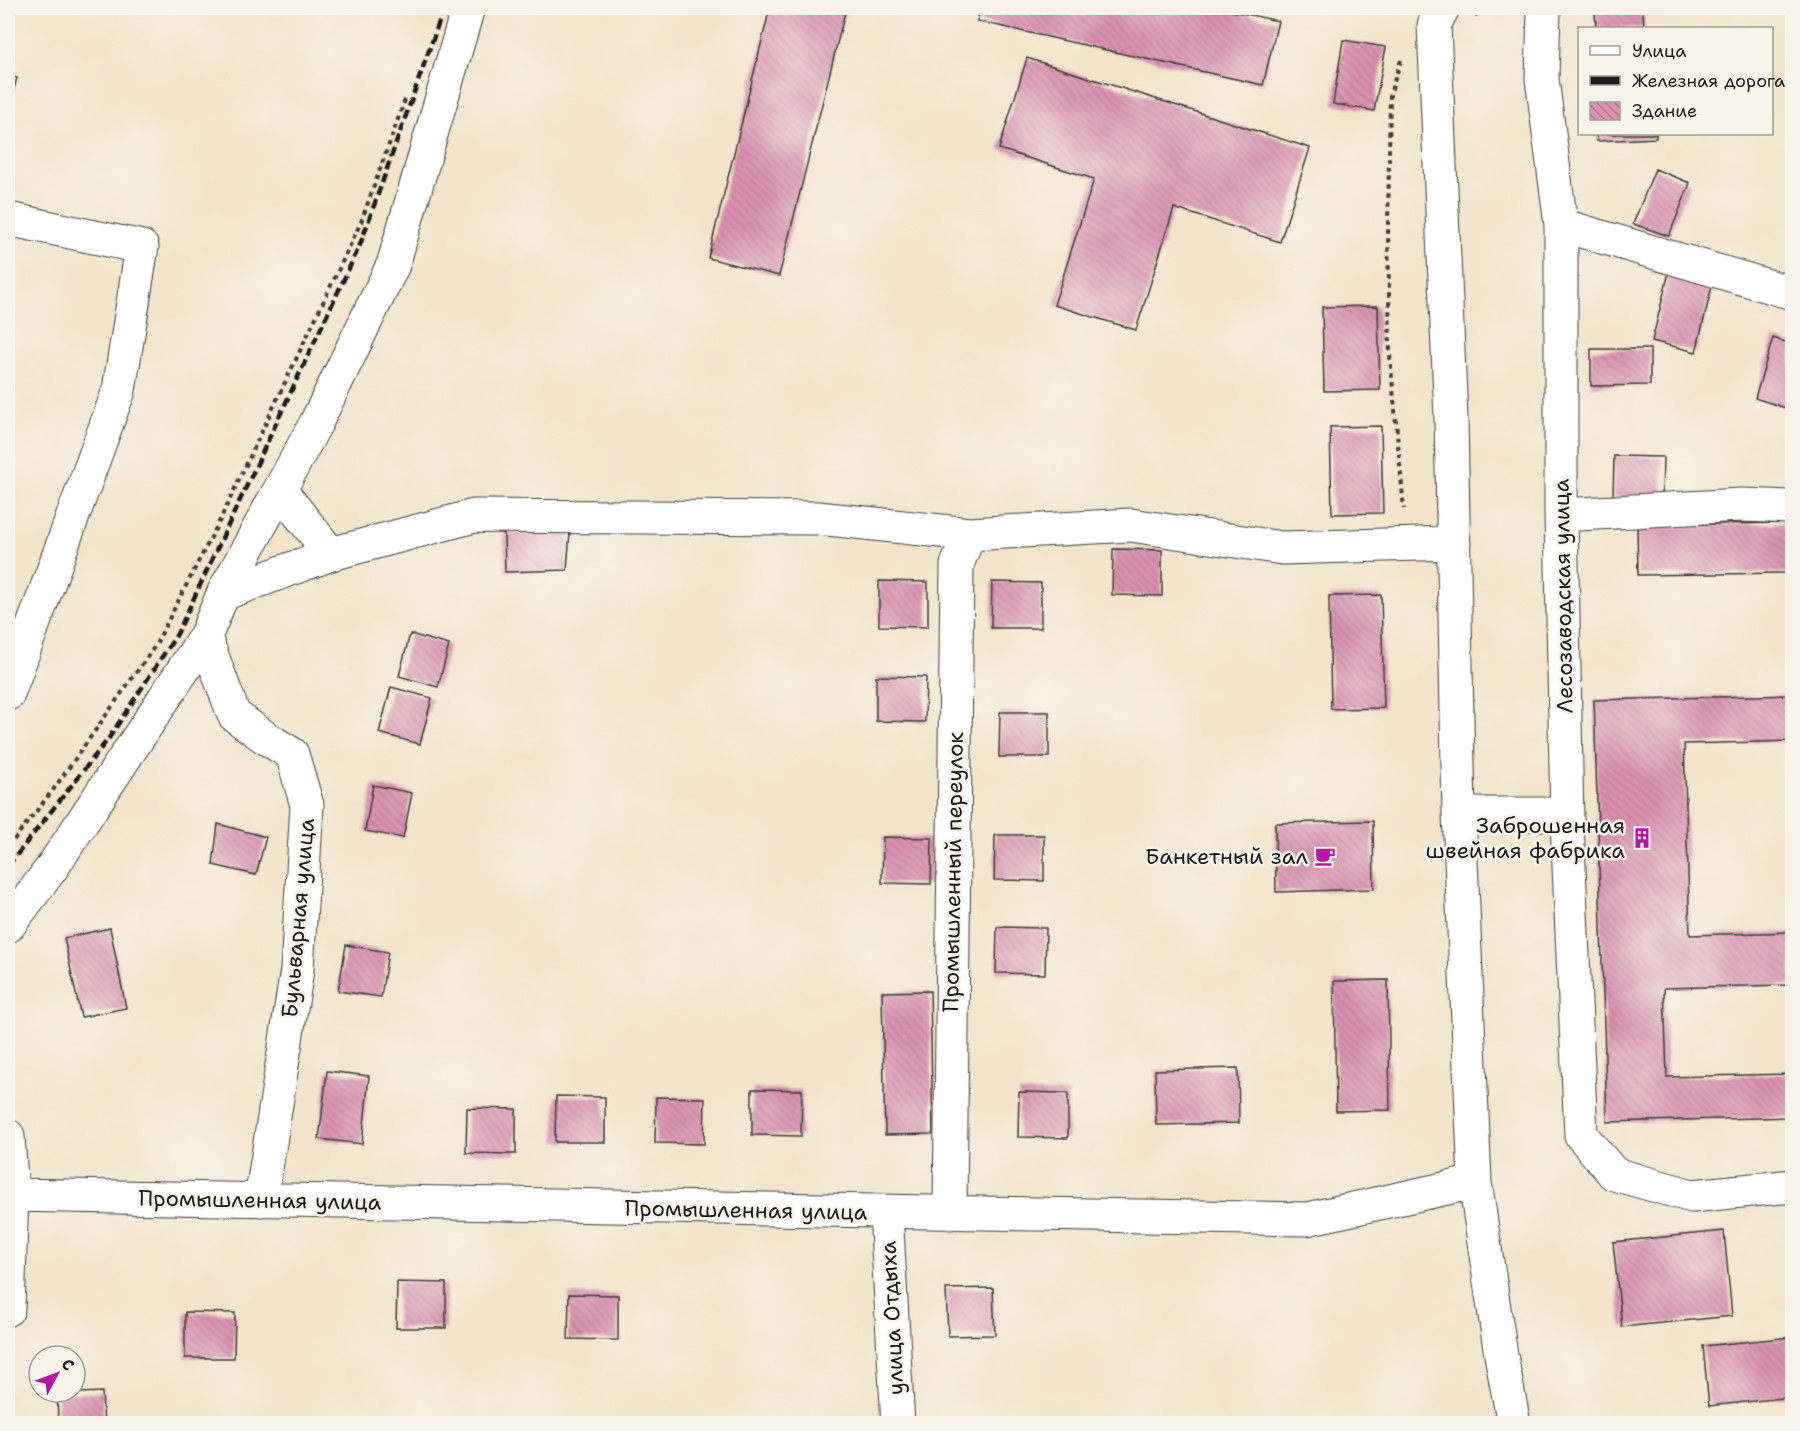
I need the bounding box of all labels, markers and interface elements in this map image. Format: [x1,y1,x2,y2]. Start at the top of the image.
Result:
legend [1578,27,1773,135]
text: Улица [1632,39,1686,63]
text: Железная дорога [1632,69,1785,93]
text: Здание [1632,99,1697,123]
street label: Лесозаводская улица [1546,478,1580,714]
street label: Промышленный переулок [936,731,970,1012]
place label: Заброшенная швейная фабрика [1426,811,1625,865]
street label: Бульварная улица [275,817,321,1019]
building icon: Заброшенная швейная фабрика [1630,826,1654,850]
place label: Банкетный зал [1145,842,1308,871]
cafe icon: Банкетный зал [1313,844,1337,868]
street label: Промышленная улица [138,1183,382,1217]
street label: Промышленная улица [624,1193,868,1227]
street label: улица Отдыха [873,1240,911,1396]
north arrow [27,1344,87,1404]
text: С [57,1354,79,1375]

